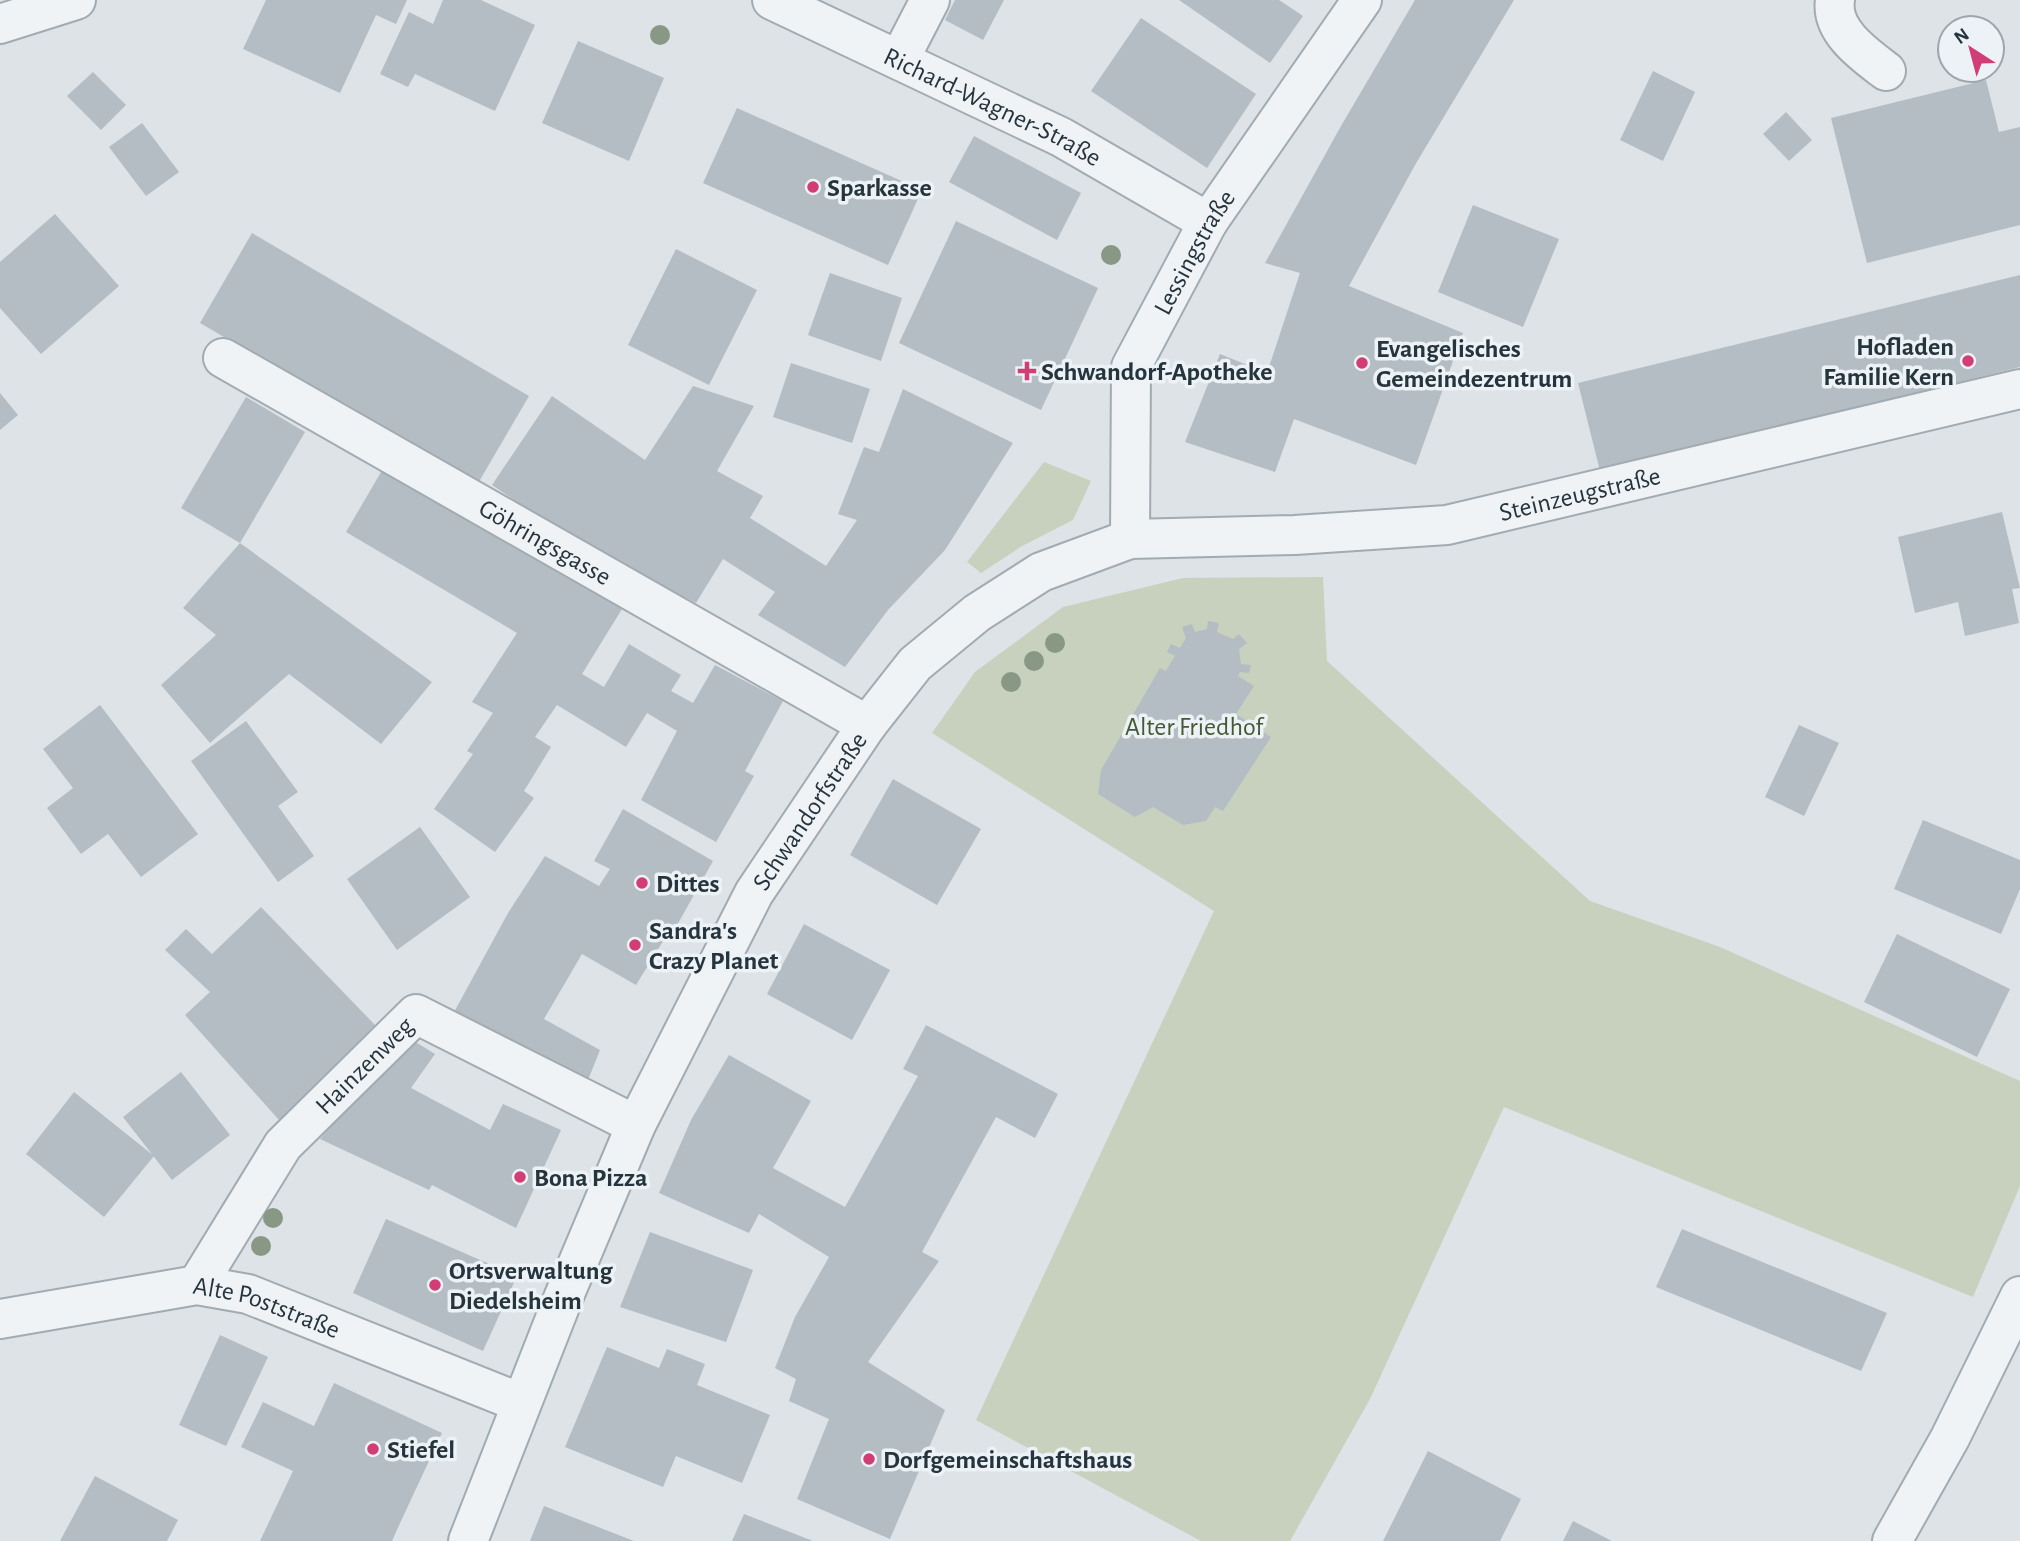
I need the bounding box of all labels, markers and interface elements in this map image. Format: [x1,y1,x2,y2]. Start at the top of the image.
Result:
north arrow [1936,14,2006,84]
text: N [1951,25,1973,48]
street label: Richard-Wagner-Straße [880,43,1105,171]
place label: Sparkasse [827,175,932,201]
marker: Sparkasse [805,179,821,195]
street label: Lessingstraße [1149,185,1240,319]
place label: Hofladen Familie Kern [1823,334,1954,390]
place label: Evangelisches Gemeindezentrum [1376,336,1572,392]
marker: Hofladen Familie Kern [1960,353,1976,369]
marker: Evangelisches Gemeindezentrum [1354,355,1370,371]
place label: Schwandorf-Apotheke [1041,359,1272,385]
marker: Schwandorf-Apotheke [1019,363,1035,379]
street label: Steinzeugstraße [1497,463,1663,526]
street label: Göhringsgasse [474,495,615,590]
park label: Alter Friedhof [1125,714,1265,740]
street label: Schwandorfstraße [748,728,872,895]
place label: Dittes [656,871,719,897]
marker: Dittes [634,875,650,891]
place label: Sandra's Crazy Planet [649,918,778,974]
marker: Sandra's Crazy Planet [627,937,643,953]
street label: Hainzenweg [311,1012,419,1119]
place label: Bona Pizza [534,1165,648,1191]
marker: Bona Pizza [512,1169,528,1185]
place label: Ortsverwaltung Diedelsheim [449,1258,613,1314]
street label: Alte Poststraße [191,1273,343,1343]
marker: Ortsverwaltung Diedelsheim [427,1277,443,1293]
place label: Stiefel [387,1437,455,1463]
marker: Stiefel [365,1441,381,1457]
place label: Dorfgemeinschaftshaus [883,1447,1132,1473]
marker: Dorfgemeinschaftshaus [861,1451,877,1467]

